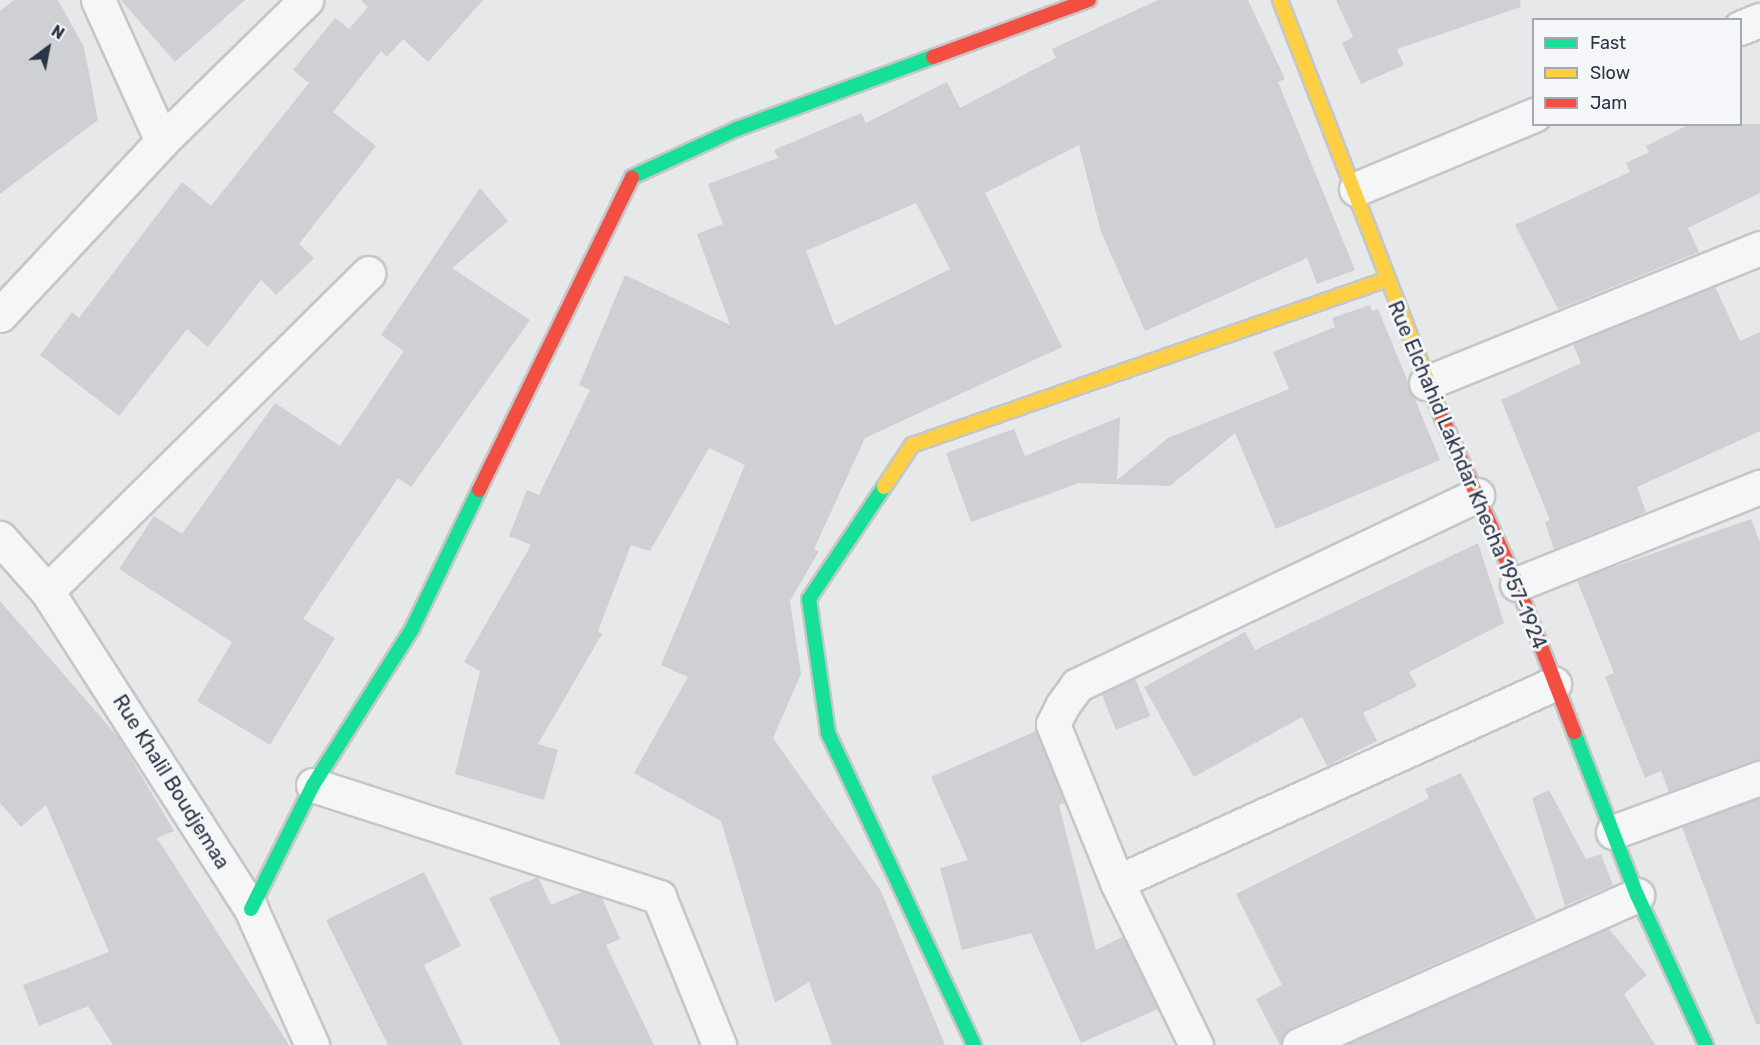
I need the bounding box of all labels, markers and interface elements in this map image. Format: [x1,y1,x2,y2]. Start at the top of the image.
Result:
north arrow [18,18,78,78]
legend [1532,18,1742,126]
text: N [48,21,68,43]
text: Fast [1590,32,1626,54]
text: Slow [1590,62,1630,84]
text: Jam [1590,92,1627,114]
street label: Rue Elchahid Lakhdar Khecha 1957-1924 [1382,297,1552,653]
street label: Rue Khalil Boudjemaa [108,690,234,874]

